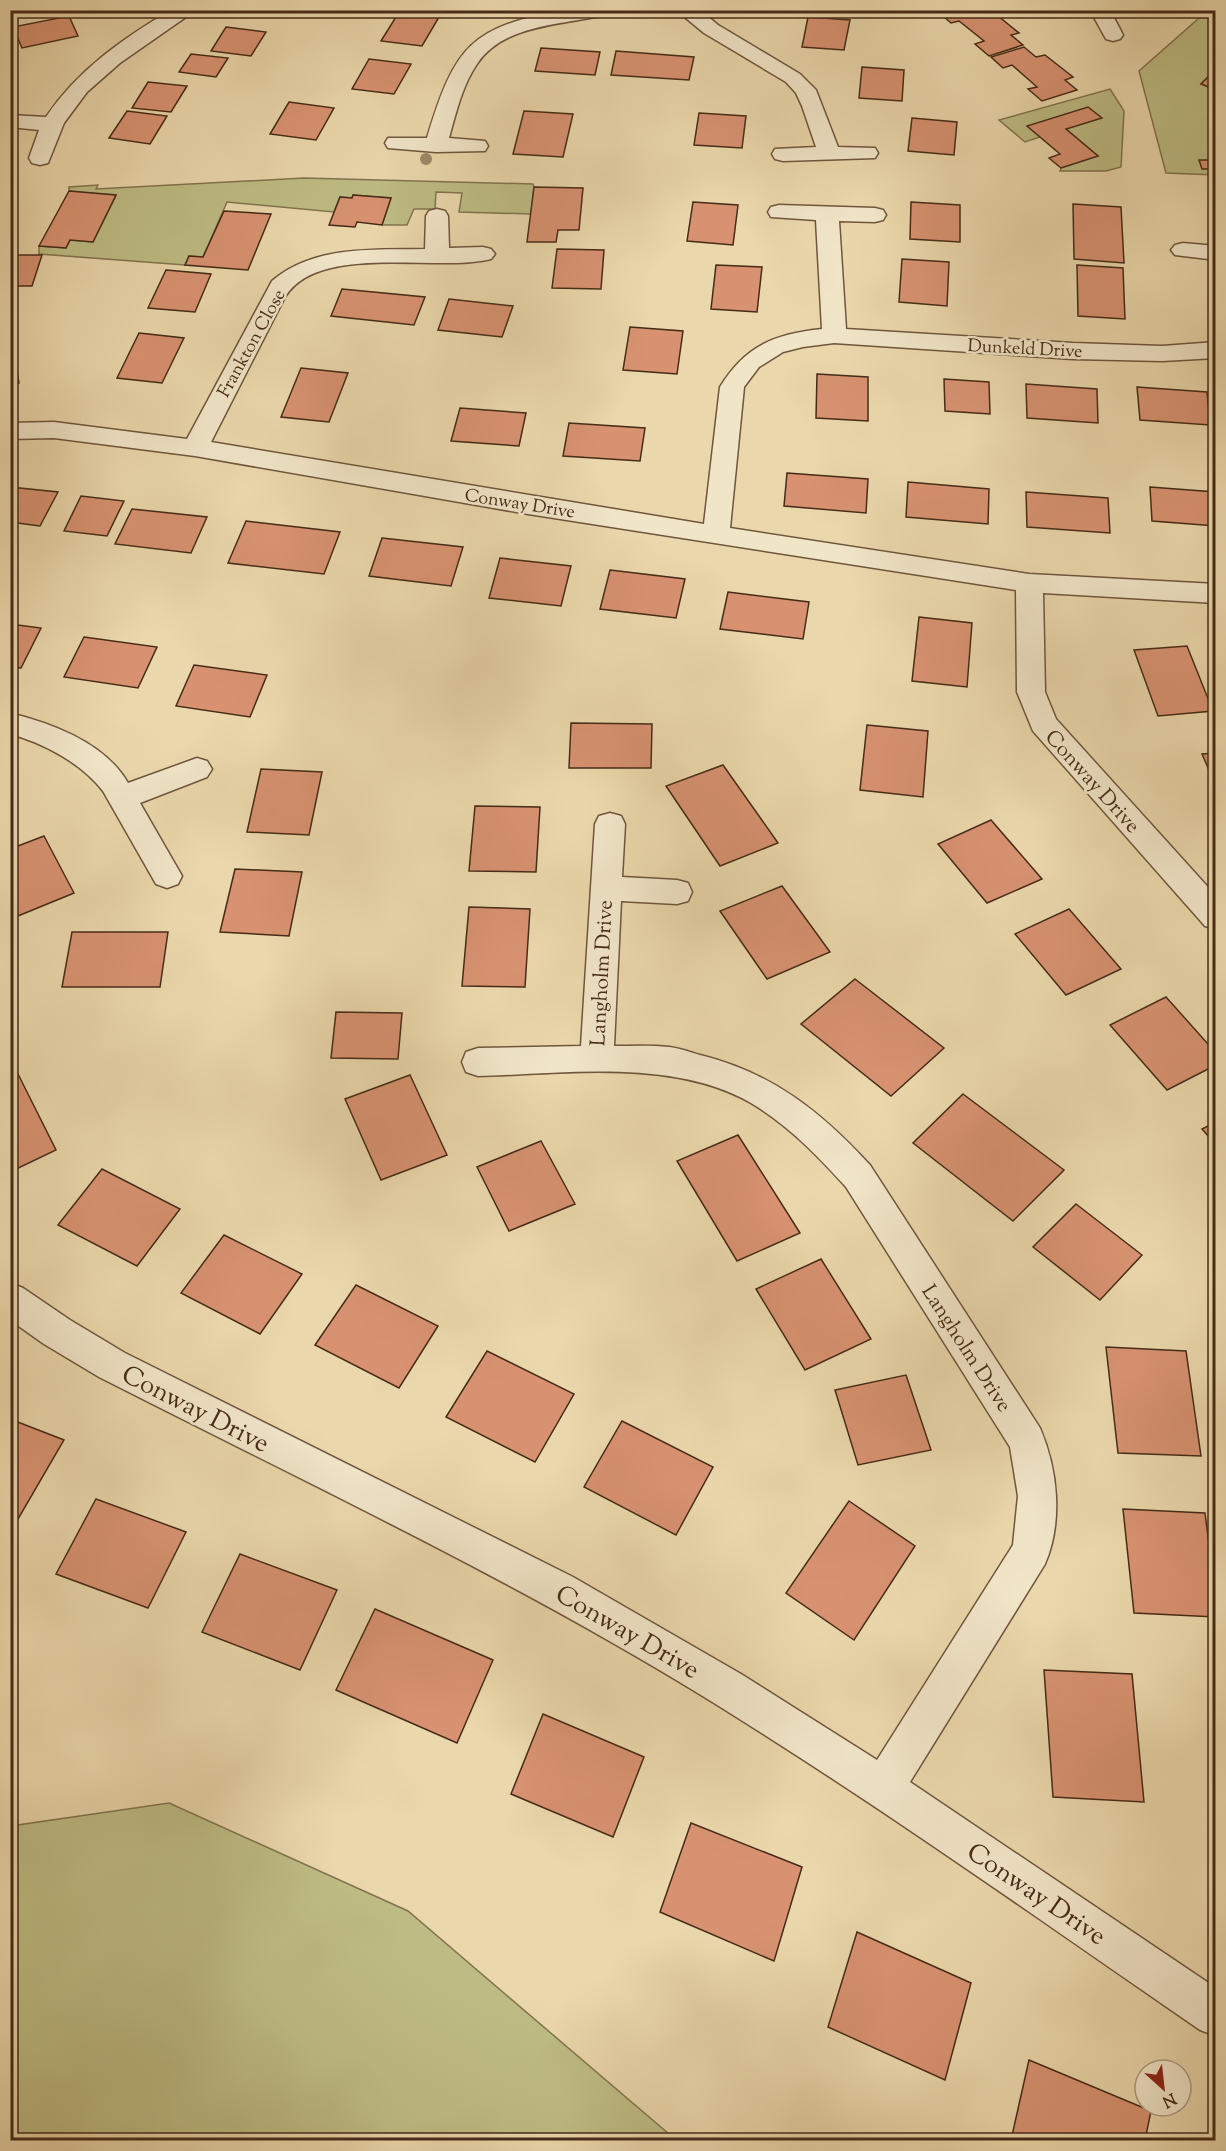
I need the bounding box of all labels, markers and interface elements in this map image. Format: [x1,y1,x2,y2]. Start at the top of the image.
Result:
street label: Frankton Close [212,285,293,403]
street label: Dunkeld Drive [967,334,1083,366]
street label: Conway Drive [463,483,577,527]
street label: Conway Drive [1037,724,1146,841]
street label: Langholm Drive [584,899,622,1047]
street label: Langholm Drive [913,1279,1018,1419]
street label: Conway Drive [115,1357,275,1463]
street label: Conway Drive [548,1577,706,1689]
street label: Conway Drive [958,1835,1113,1955]
north arrow [1133,2058,1193,2118]
text: N [1158,2086,1180,2112]

